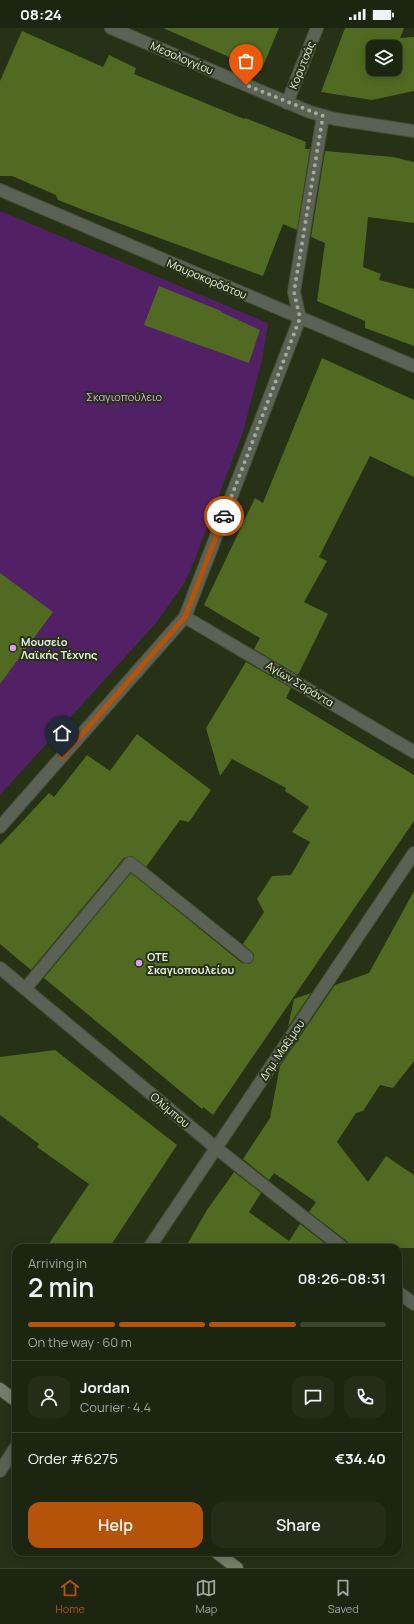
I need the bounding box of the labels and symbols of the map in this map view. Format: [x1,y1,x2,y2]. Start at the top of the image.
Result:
street label: Μεσολογγίου [148,38,216,78]
street label: Κορυτσάς [285,39,318,91]
pin [229,44,263,85]
street label: Μαυροκορδάτου [165,255,249,302]
park label: Σκαγιοπούλειο [86,389,163,404]
courier [204,496,244,536]
place label: Μουσείο Λαϊκής Τέχνης [21,634,97,662]
marker: Μουσείο Λαϊκής Τέχνης [8,643,18,653]
street label: Αγίων Σαράντα [264,657,337,710]
pin [45,716,79,757]
place label: ΟΤΕ Σκαγιοπουλείου [147,949,234,977]
marker: ΟΤΕ Σκαγιοπουλείου [134,958,144,968]
street label: Δημ. Μαξίμου [256,1016,307,1083]
street label: Ολύμπου [148,1089,193,1130]

